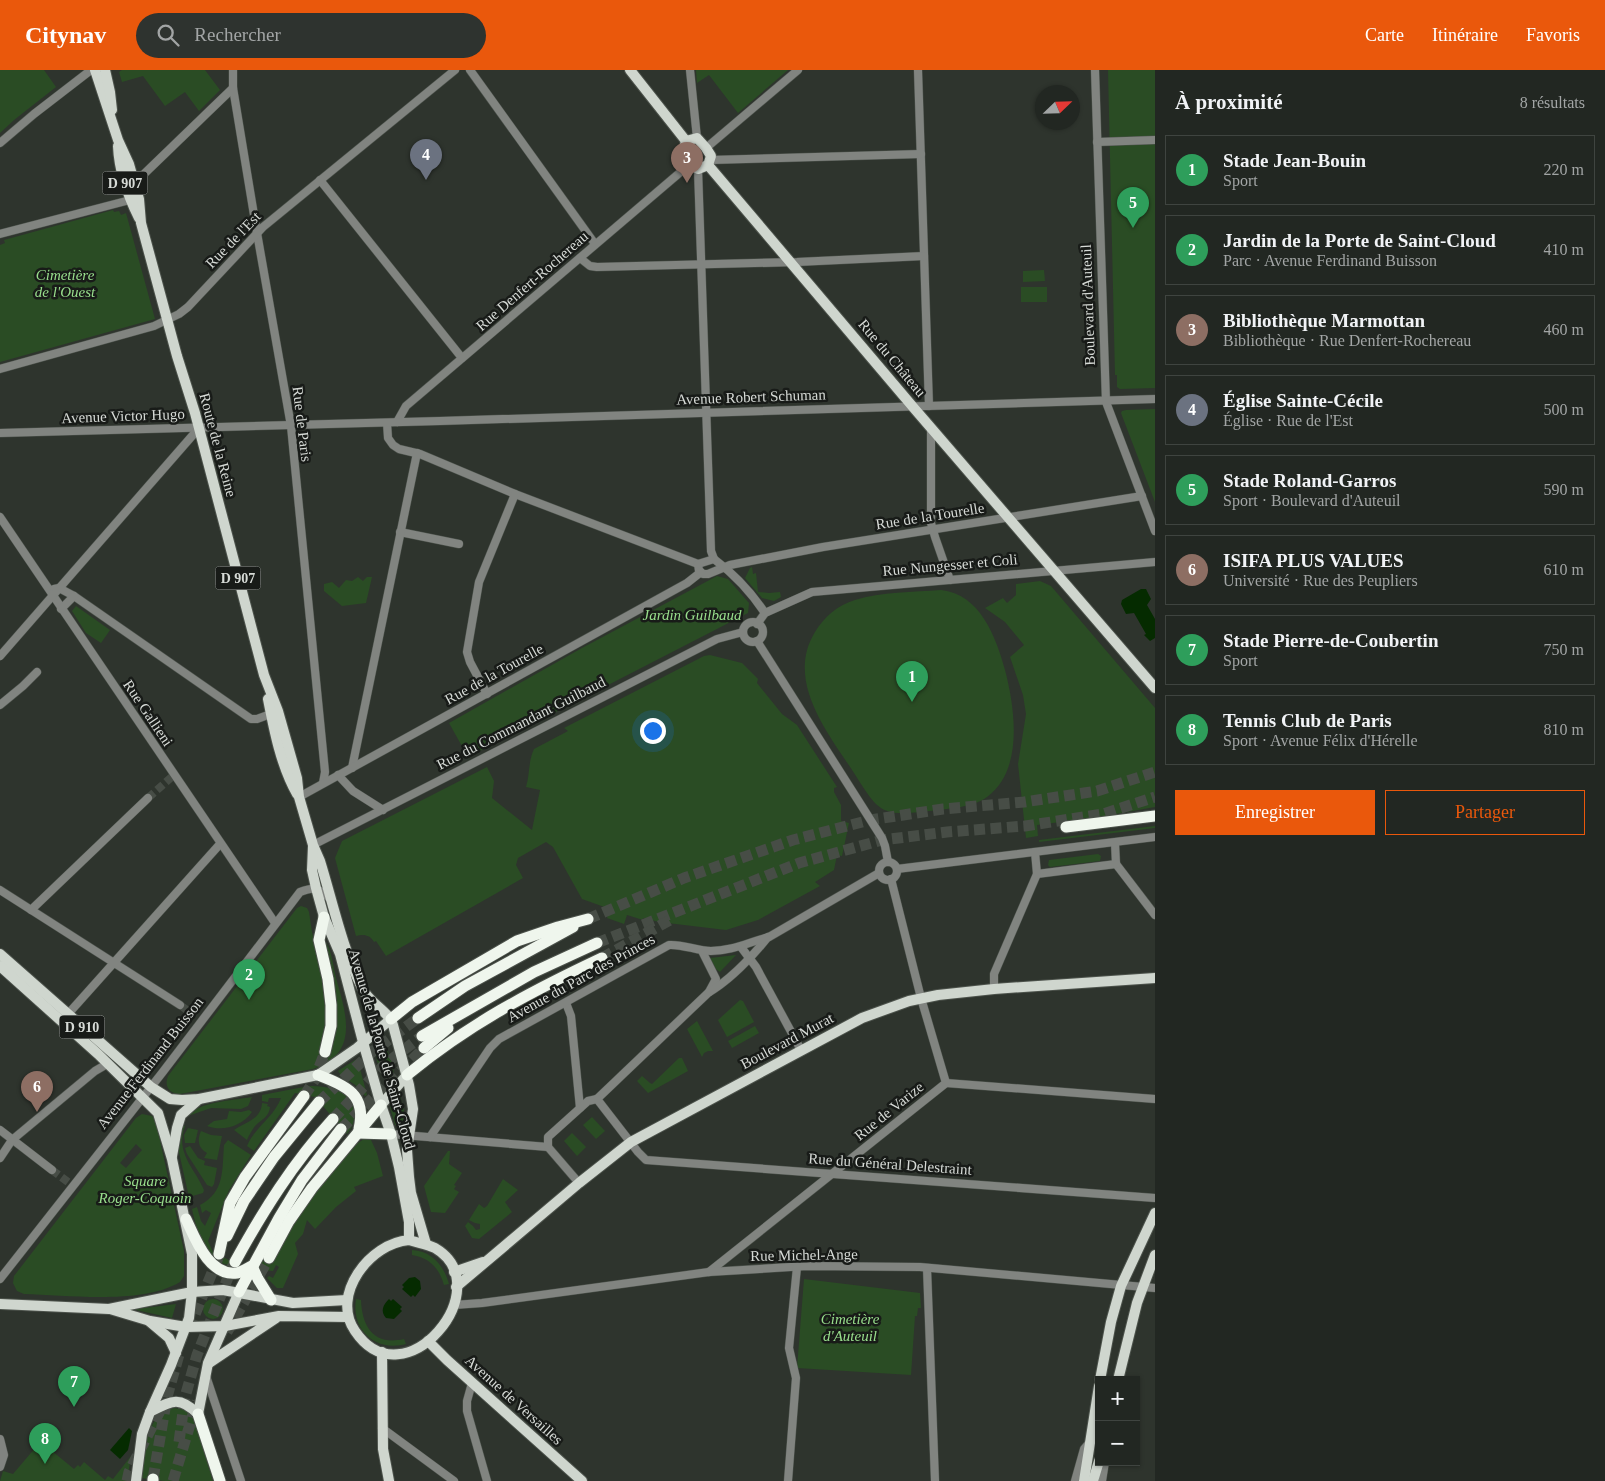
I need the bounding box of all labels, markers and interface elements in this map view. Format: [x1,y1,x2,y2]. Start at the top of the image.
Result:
search box [136,13,486,58]
icon: search [154,21,182,49]
text: Citynav [25,22,106,48]
text: Rechercher [194,24,281,45]
text: Carte [1365,25,1404,45]
text: Itinéraire [1432,25,1498,45]
text: Favoris [1526,25,1580,45]
north arrow [1035,85,1080,130]
text: À proximité [1175,90,1283,114]
text: 8 résultats [1520,94,1585,111]
pin: 4 [410,139,442,180]
pin: 3 [671,142,703,183]
text: Stade Jean-Bouin [1223,150,1366,171]
text: 1 [1188,161,1196,178]
text: 220 m [1544,161,1584,178]
road number: D 907 [102,172,148,195]
text: Sport [1223,172,1258,189]
pin: 5 [1117,187,1149,228]
street label: Rue de l'Est [202,208,264,271]
street label: Rue Denfert-Rochereau [473,228,592,334]
text: Jardin de la Porte de Saint-Cloud [1223,230,1496,251]
text: 2 [1188,241,1196,258]
text: 410 m [1544,241,1584,258]
street label: Boulevard d'Auteuil [1078,244,1098,366]
text: Parc · Avenue Ferdinand Buisson [1223,252,1437,269]
park label: Cimetière de l'Ouest [35,267,96,300]
text: Bibliothèque Marmottan [1223,310,1425,331]
street label: Rue du Château [855,316,929,400]
text: 3 [1188,321,1196,338]
text: 460 m [1544,321,1584,338]
text: Bibliothèque · Rue Denfert-Rochereau [1223,332,1471,349]
street label: Rue de Paris [289,385,315,463]
street label: Avenue Robert Schuman [676,386,827,408]
text: Église Sainte-Cécile [1223,390,1383,411]
street label: Route de la Reine [196,391,240,499]
text: 4 [1188,401,1196,418]
text: 500 m [1544,401,1584,418]
street label: Avenue Victor Hugo [61,406,185,426]
text: Église · Rue de l'Est [1223,412,1353,429]
text: Stade Roland-Garros [1223,470,1396,491]
text: 5 [1188,481,1196,498]
text: 590 m [1544,481,1584,498]
text: Sport · Boulevard d'Auteuil [1223,492,1401,509]
street label: Rue de la Tourelle [874,499,986,532]
text: ISIFA PLUS VALUES [1223,550,1404,571]
street label: Rue Nungesser et Coli [882,551,1018,579]
text: 6 [1188,561,1196,578]
text: 610 m [1544,561,1584,578]
road number: D 907 [216,566,260,590]
text: Université · Rue des Peupliers [1223,572,1418,589]
park label: Jardin Guilbaud [642,607,742,623]
text: Stade Pierre-de-Coubertin [1223,630,1438,651]
street label: Rue de la Tourelle [442,640,546,708]
text: 7 [1188,641,1196,658]
text: 750 m [1544,641,1584,658]
text: Sport [1223,652,1258,669]
pin: 1 [896,661,928,702]
street label: Rue du Commandant Guilbaud [434,673,608,773]
street label: Rue Gallieni [120,677,176,749]
text: Tennis Club de Paris [1223,710,1392,731]
your location [640,718,666,744]
text: 8 [1188,721,1196,738]
text: 810 m [1544,721,1584,738]
text: Sport · Avenue Félix d'Hérelle [1223,732,1418,749]
button: Enregistrer [1175,790,1375,835]
button: Partager [1385,790,1585,835]
street label: Avenue du Parc des Princes [504,931,658,1025]
street label: Avenue de la Porte de Saint-Cloud [346,947,418,1151]
pin: 2 [233,959,265,1000]
street label: Avenue Ferdinand Buisson [94,994,207,1132]
street label: Boulevard Murat [738,1009,837,1072]
road number: D 910 [59,1016,104,1039]
pin: 6 [21,1071,53,1112]
street label: Rue de Varize [851,1078,927,1144]
street label: Rue du Général Delestraint [808,1150,973,1178]
park label: Square Roger-Coquoin [97,1173,192,1206]
street label: Rue Michel-Ange [750,1246,858,1264]
park label: Cimetière d'Auteuil [821,1311,880,1344]
street label: Avenue de Versailles [462,1352,566,1448]
pin: 7 [58,1366,90,1407]
map controls [1095,1376,1140,1466]
button: + [1095,1376,1140,1421]
button: − [1095,1421,1140,1466]
pin: 8 [29,1423,61,1464]

